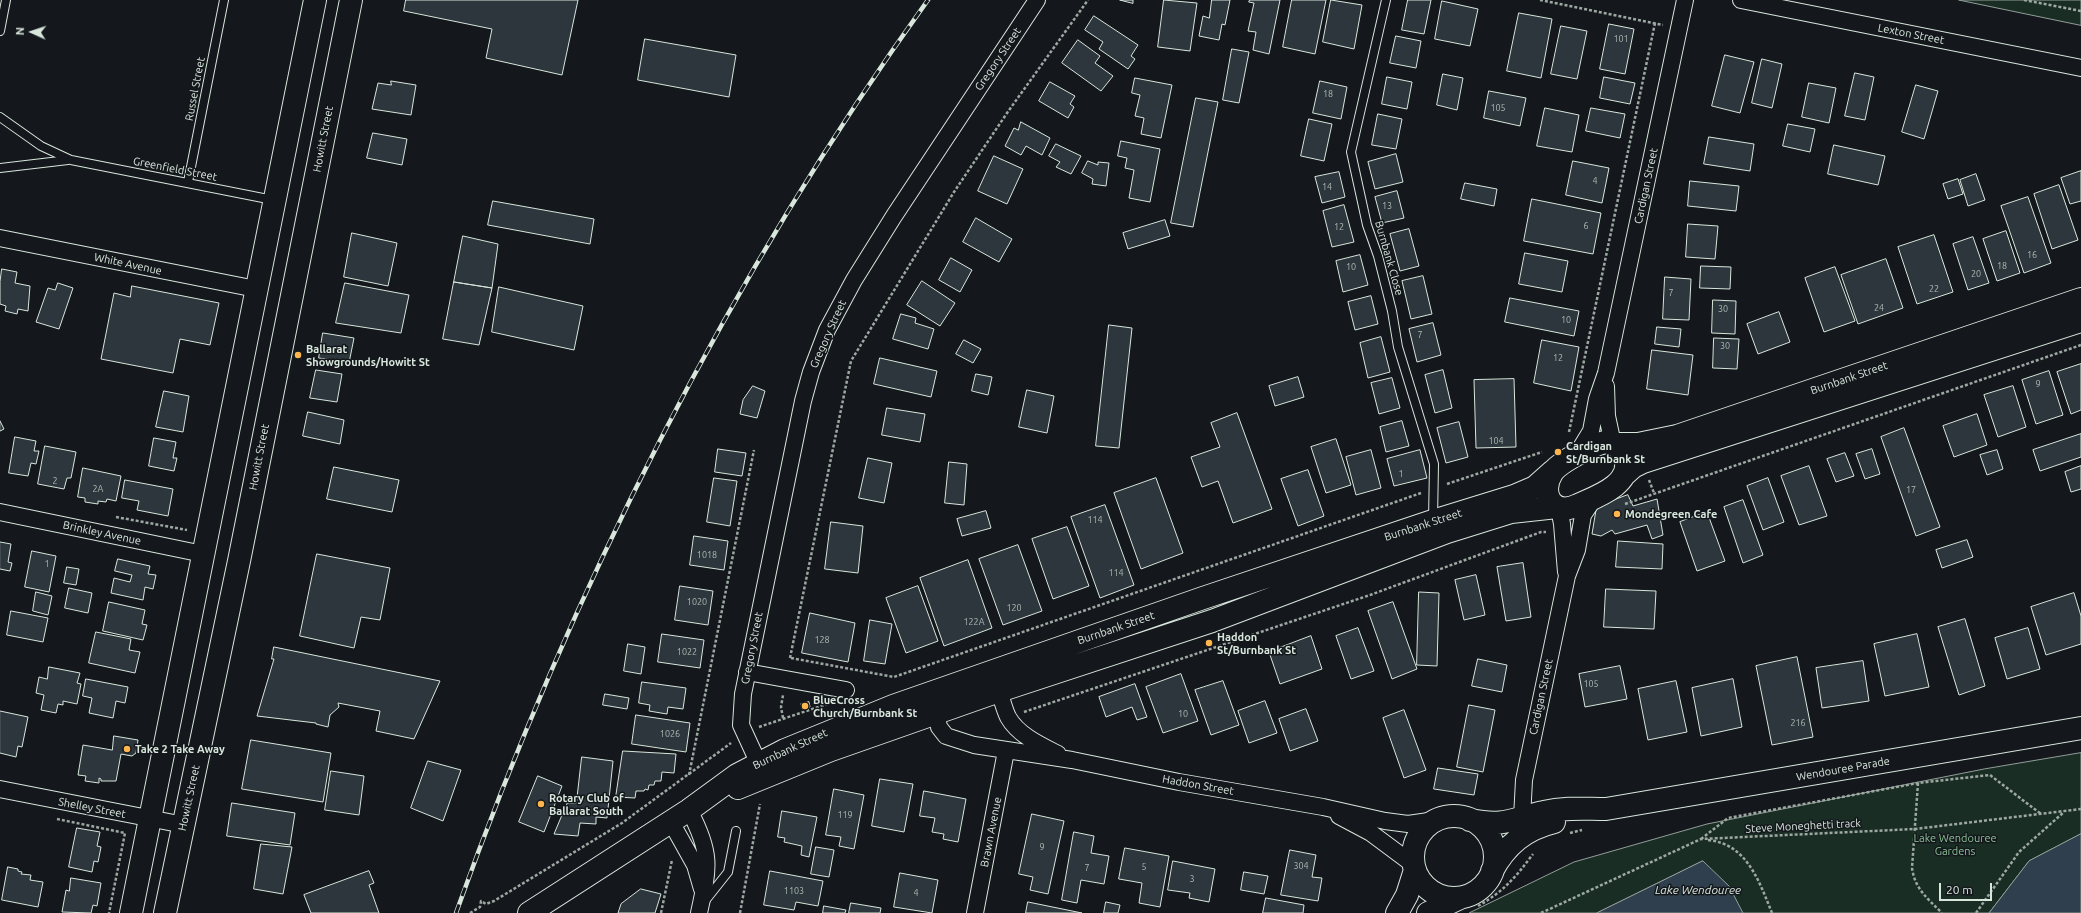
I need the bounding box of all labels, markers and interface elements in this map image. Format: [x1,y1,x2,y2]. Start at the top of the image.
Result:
north arrow [12,12,52,52]
street label: Lexton Street [1877,21,1945,47]
street label: Gregory Street [972,25,1024,93]
text: N [14,27,26,36]
house number: 101 [1613,34,1629,44]
street label: Russel Street [182,56,208,122]
house number: 18 [1323,89,1333,99]
house number: 105 [1490,103,1506,113]
street label: Howitt Street [310,105,336,173]
street label: Cardigan Street [1632,147,1660,225]
street label: Greenfield Street [132,154,218,184]
house number: 4 [1592,176,1598,186]
house number: 14 [1322,182,1332,192]
house number: 13 [1382,201,1392,211]
street label: Burnbank Close [1372,219,1406,297]
house number: 6 [1583,221,1589,231]
house number: 12 [1334,222,1344,232]
street label: White Avenue [93,250,163,278]
house number: 16 [2027,250,2037,260]
house number: 18 [1997,261,2007,271]
house number: 10 [1346,262,1356,272]
house number: 20 [1971,269,1981,279]
house number: 22 [1929,284,1939,294]
house number: 7 [1668,288,1674,298]
street label: Gregory Street [807,298,849,370]
house number: 24 [1874,303,1884,313]
house number: 30 [1718,304,1728,314]
house number: 10 [1561,315,1571,325]
house number: 7 [1417,330,1423,340]
house number: 30 [1720,341,1730,351]
place label: Ballarat Showgrounds/Howitt St [306,342,430,368]
marker: Ballarat Showgrounds/Howitt St [293,350,303,360]
house number: 12 [1553,353,1563,363]
street label: Burnbank Street [1809,359,1889,397]
house number: 9 [2035,379,2041,389]
street label: Howitt Street [246,423,272,491]
house number: 104 [1488,436,1504,446]
place label: Cardigan St/Burnbank St [1566,439,1645,465]
marker: Cardigan St/Burnbank St [1553,447,1563,457]
house number: 1 [1398,469,1404,479]
house number: 2 [52,476,58,486]
house number: 2A [93,484,103,494]
house number: 17 [1906,485,1916,495]
street label: Burnbank Street [1383,506,1463,544]
place label: Mondegreen Cafe [1625,507,1717,521]
marker: Mondegreen Cafe [1612,509,1622,519]
house number: 114 [1087,515,1103,525]
street label: Brinkley Avenue [62,518,142,548]
house number: 1018 [697,550,717,560]
house number: 1 [44,559,50,569]
house number: 114 [1108,568,1124,578]
house number: 1020 [687,597,707,607]
house number: 120 [1006,603,1022,613]
street label: Burnbank Street [1076,609,1156,647]
street label: Gregory Street [739,611,765,685]
house number: 122A [963,617,985,627]
place label: Haddon St/Burnbank St [1217,630,1296,656]
house number: 128 [814,635,830,645]
marker: Haddon St/Burnbank St [1204,638,1214,648]
house number: 1022 [677,647,697,657]
street label: Cardigan Street [1527,658,1555,736]
house number: 105 [1583,679,1599,689]
place label: BlueCross Church/Burnbank St [813,693,917,719]
marker: BlueCross Church/Burnbank St [800,701,810,711]
house number: 10 [1178,709,1188,719]
house number: 216 [1790,718,1806,728]
street label: Burnbank Street [751,726,829,772]
house number: 1026 [660,729,680,739]
place label: Take 2 Take Away [135,742,225,756]
marker: Take 2 Take Away [122,744,132,754]
street label: Wendouree Parade [1795,754,1891,784]
street label: Howitt Street [176,764,202,832]
street label: Haddon Street [1161,772,1235,798]
place label: Rotary Club of Ballarat South [549,791,624,817]
street label: Shelley Street [57,795,127,821]
street label: Brawn Avenue [978,796,1004,868]
marker: Rotary Club of Ballarat South [536,799,546,809]
house number: 119 [837,810,853,820]
street label: Steve Moneghetti track [1745,816,1861,836]
park label: Lake Wendouree Gardens [1913,831,1997,857]
house number: 9 [1039,842,1045,852]
house number: 304 [1293,861,1309,871]
house number: 5 [1141,862,1147,872]
house number: 7 [1084,863,1090,873]
house number: 3 [1189,874,1195,884]
scale bar [1941,875,1994,901]
water label: Lake Wendouree [1655,883,1741,897]
text: 20 m [1946,883,1973,896]
house number: 1103 [784,886,804,896]
house number: 4 [913,888,919,898]

